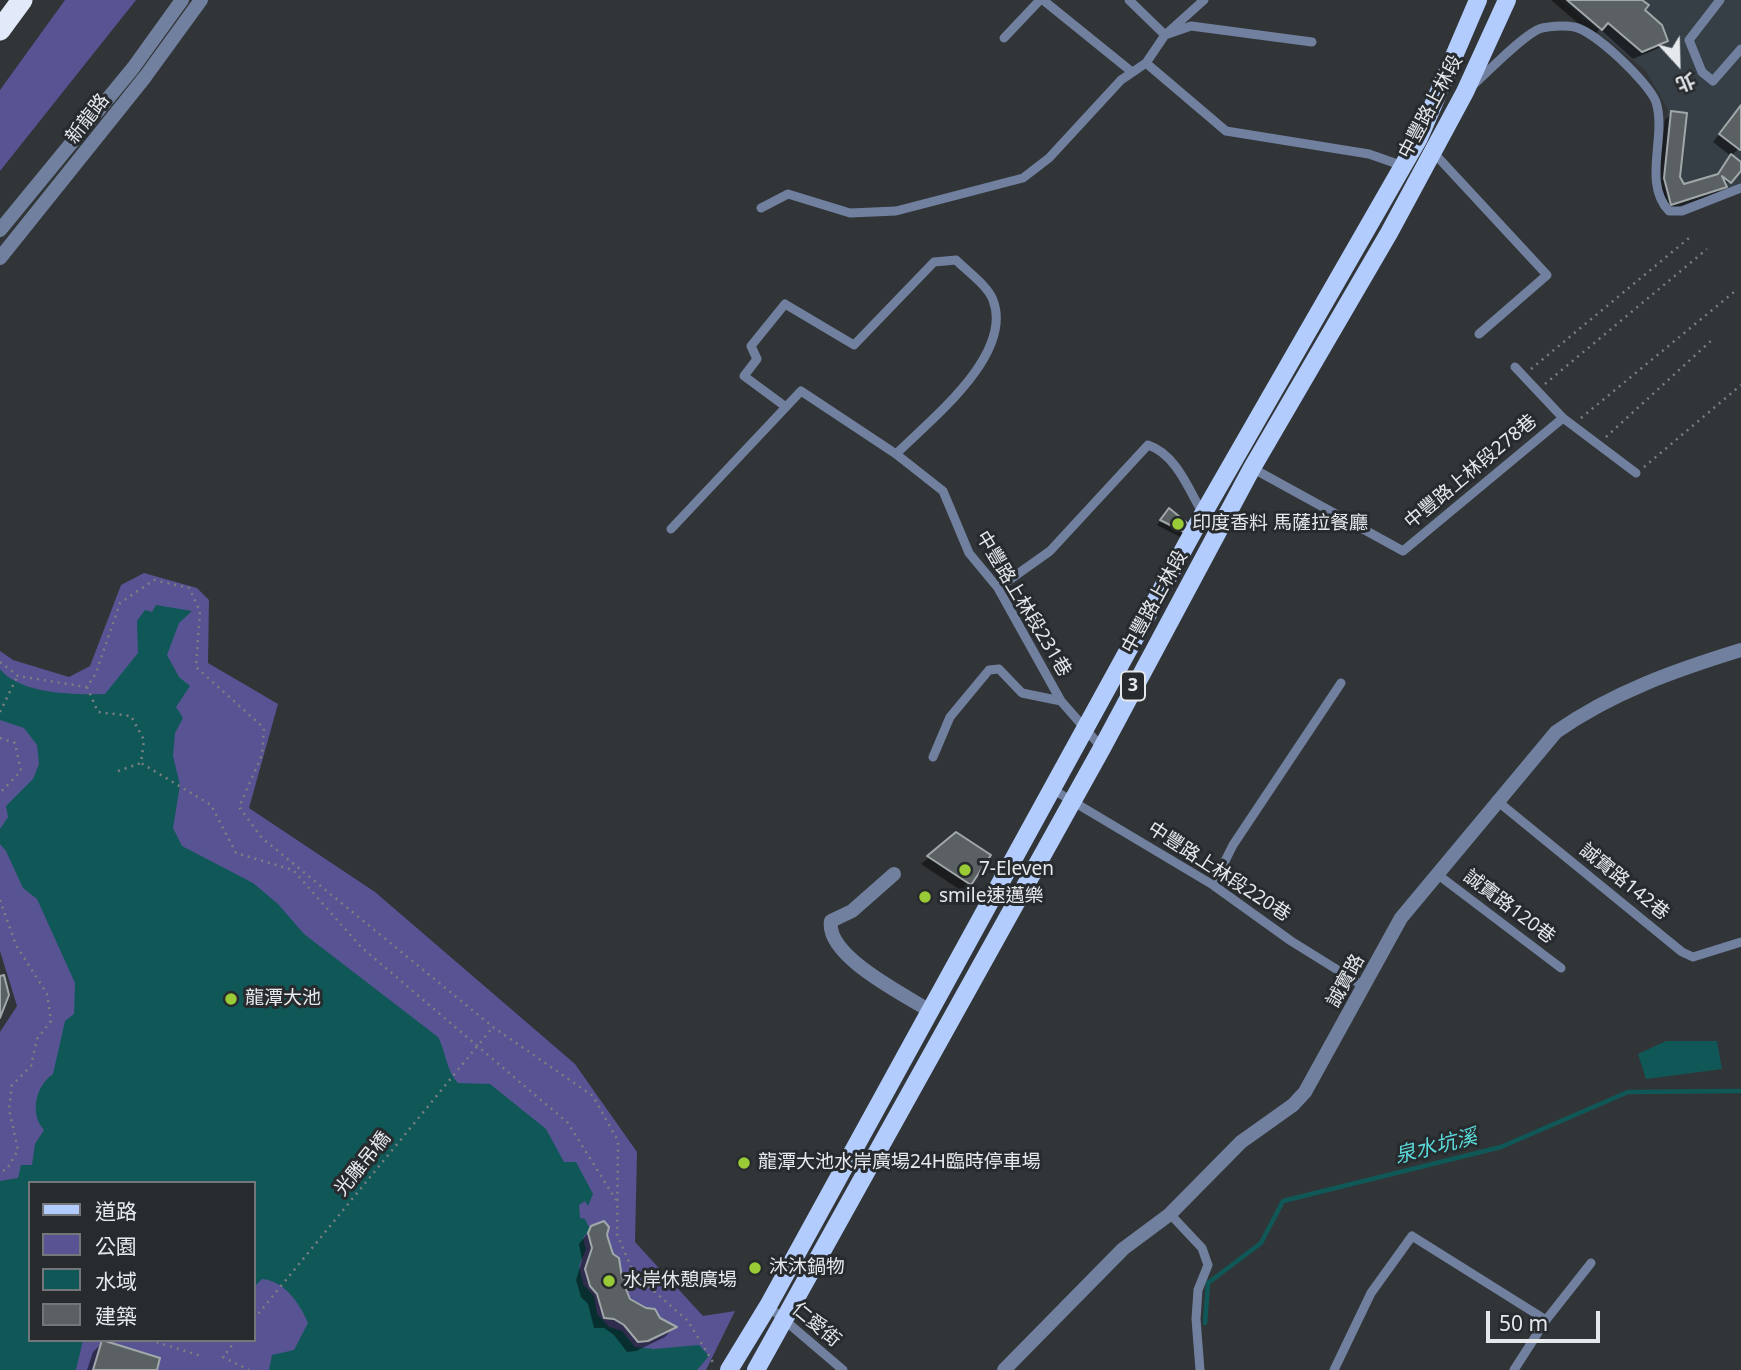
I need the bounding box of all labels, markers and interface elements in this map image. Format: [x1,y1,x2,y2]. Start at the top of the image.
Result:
north arrow [1643,28,1713,98]
street label: 中豐路上林段 [1394,51,1468,163]
text: 北 [1672,67,1700,98]
street label: 新龍路 [61,90,115,148]
street label: 中豐路上林段278巷 [1400,410,1542,534]
place label: 印度香料 馬薩拉餐廳 [1192,513,1368,535]
marker: 印度香料 馬薩拉餐廳 [1170,516,1186,532]
street label: 中豐路上林段231巷 [971,527,1075,681]
street label: 中豐路上林段 [1117,547,1193,657]
road number: 3 [1121,672,1145,700]
street label: 中豐路上林段220巷 [1143,817,1295,927]
street label: 誠實路142巷 [1575,839,1673,925]
place label: 7-Eleven [979,859,1054,881]
marker: 7-Eleven [957,862,973,878]
street label: 誠實路120巷 [1459,865,1559,949]
place label: smile速邁樂 [939,886,1043,908]
marker: smile速邁樂 [917,889,933,905]
street label: 誠實路 [1322,951,1370,1011]
place label: 龍潭大池 [245,988,321,1010]
marker: 龍潭大池 [223,991,239,1007]
water label: 泉水坑溪 [1392,1125,1480,1169]
street label: 光雕吊橋 [330,1127,396,1201]
place label: 龍潭大池水岸廣場24H臨時停車場 [758,1152,1041,1174]
marker: 龍潭大池水岸廣場24H臨時停車場 [736,1155,752,1171]
legend [28,1181,256,1342]
text: 道路 [95,1197,137,1225]
text: 公園 [95,1232,137,1260]
place label: 沐沐鍋物 [769,1257,845,1279]
marker: 沐沐鍋物 [747,1260,763,1276]
text: 水域 [95,1267,137,1295]
place label: 水岸休憩廣場 [623,1270,737,1292]
marker: 水岸休憩廣場 [601,1273,617,1289]
scale bar [1489,1296,1603,1340]
street label: 仁愛街 [787,1298,845,1352]
text: 建築 [95,1302,137,1330]
text: 50 m [1499,1309,1548,1337]

